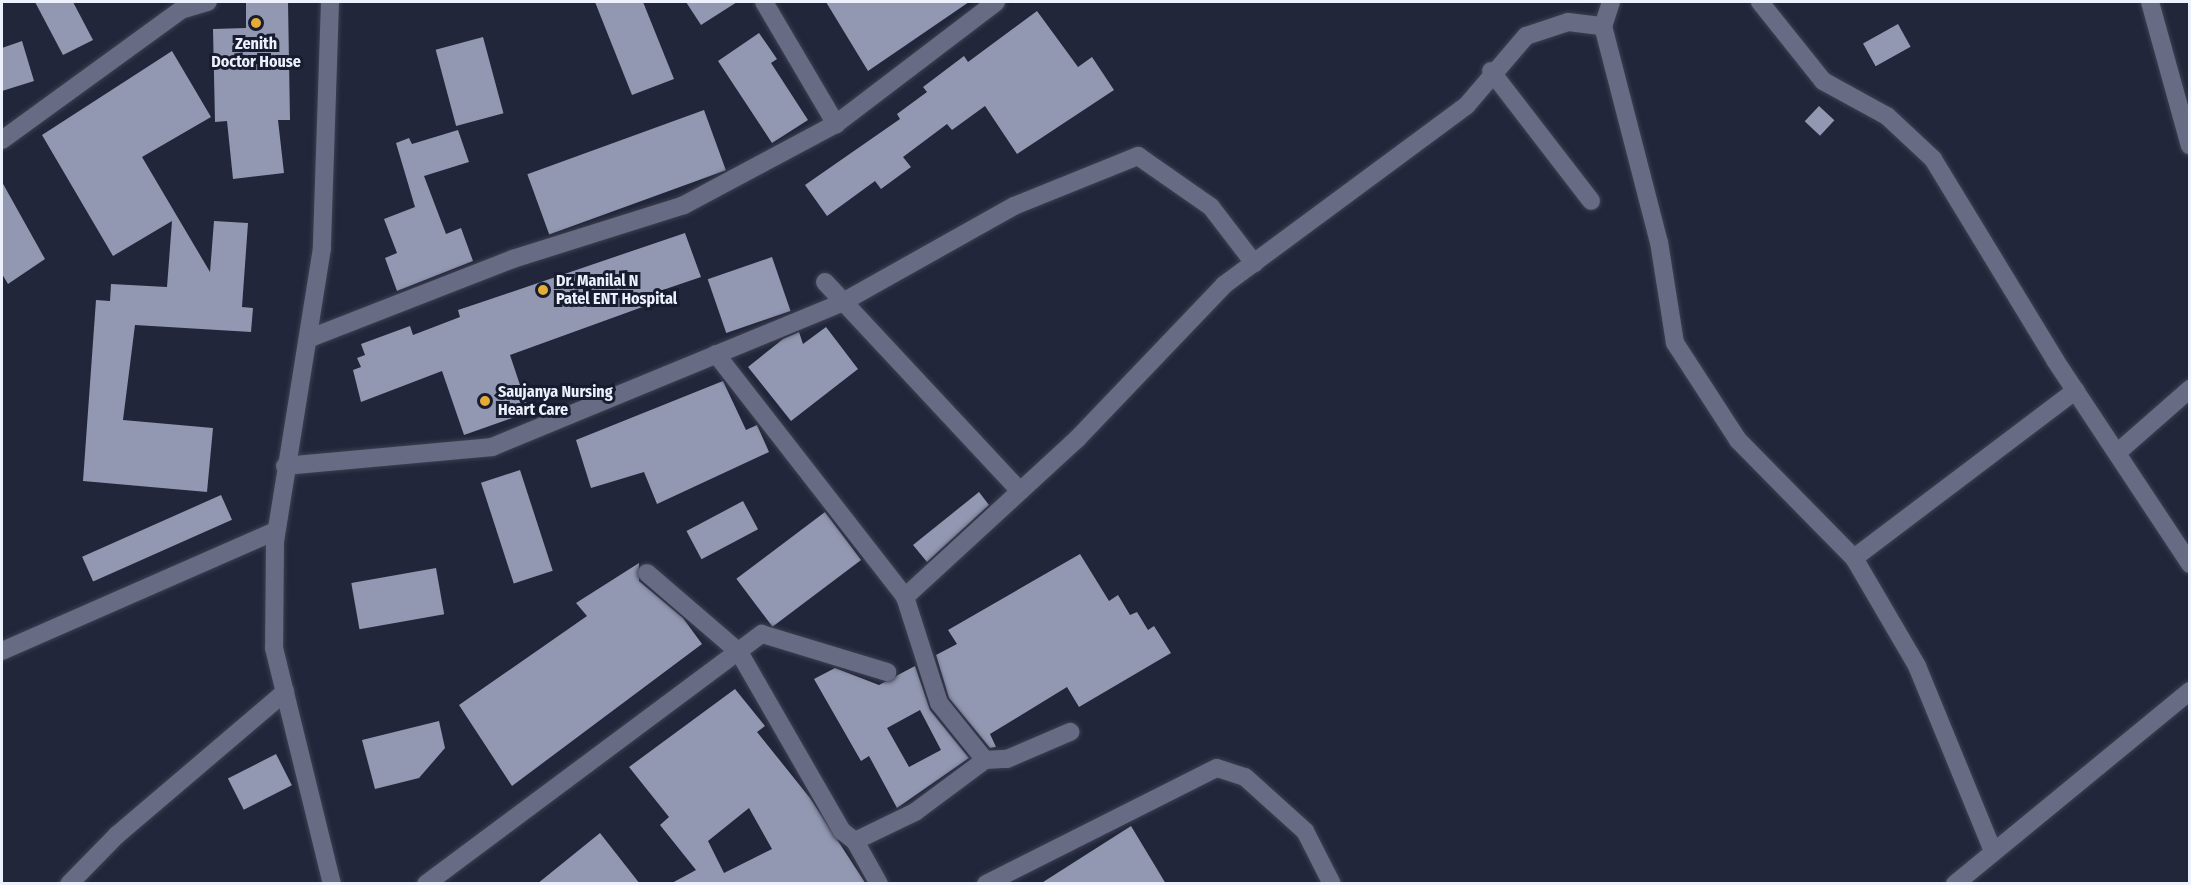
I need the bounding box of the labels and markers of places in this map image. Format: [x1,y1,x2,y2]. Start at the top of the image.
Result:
marker: Zenith Doctor House [247,14,265,32]
place label: Zenith Doctor House [211,34,301,72]
place label: Dr. Manilal N Patel ENT Hospital [556,271,677,309]
marker: Dr. Manilal N Patel ENT Hospital [534,281,552,299]
place label: Saujanya Nursing Heart Care [498,382,613,420]
marker: Saujanya Nursing Heart Care [476,392,494,410]

